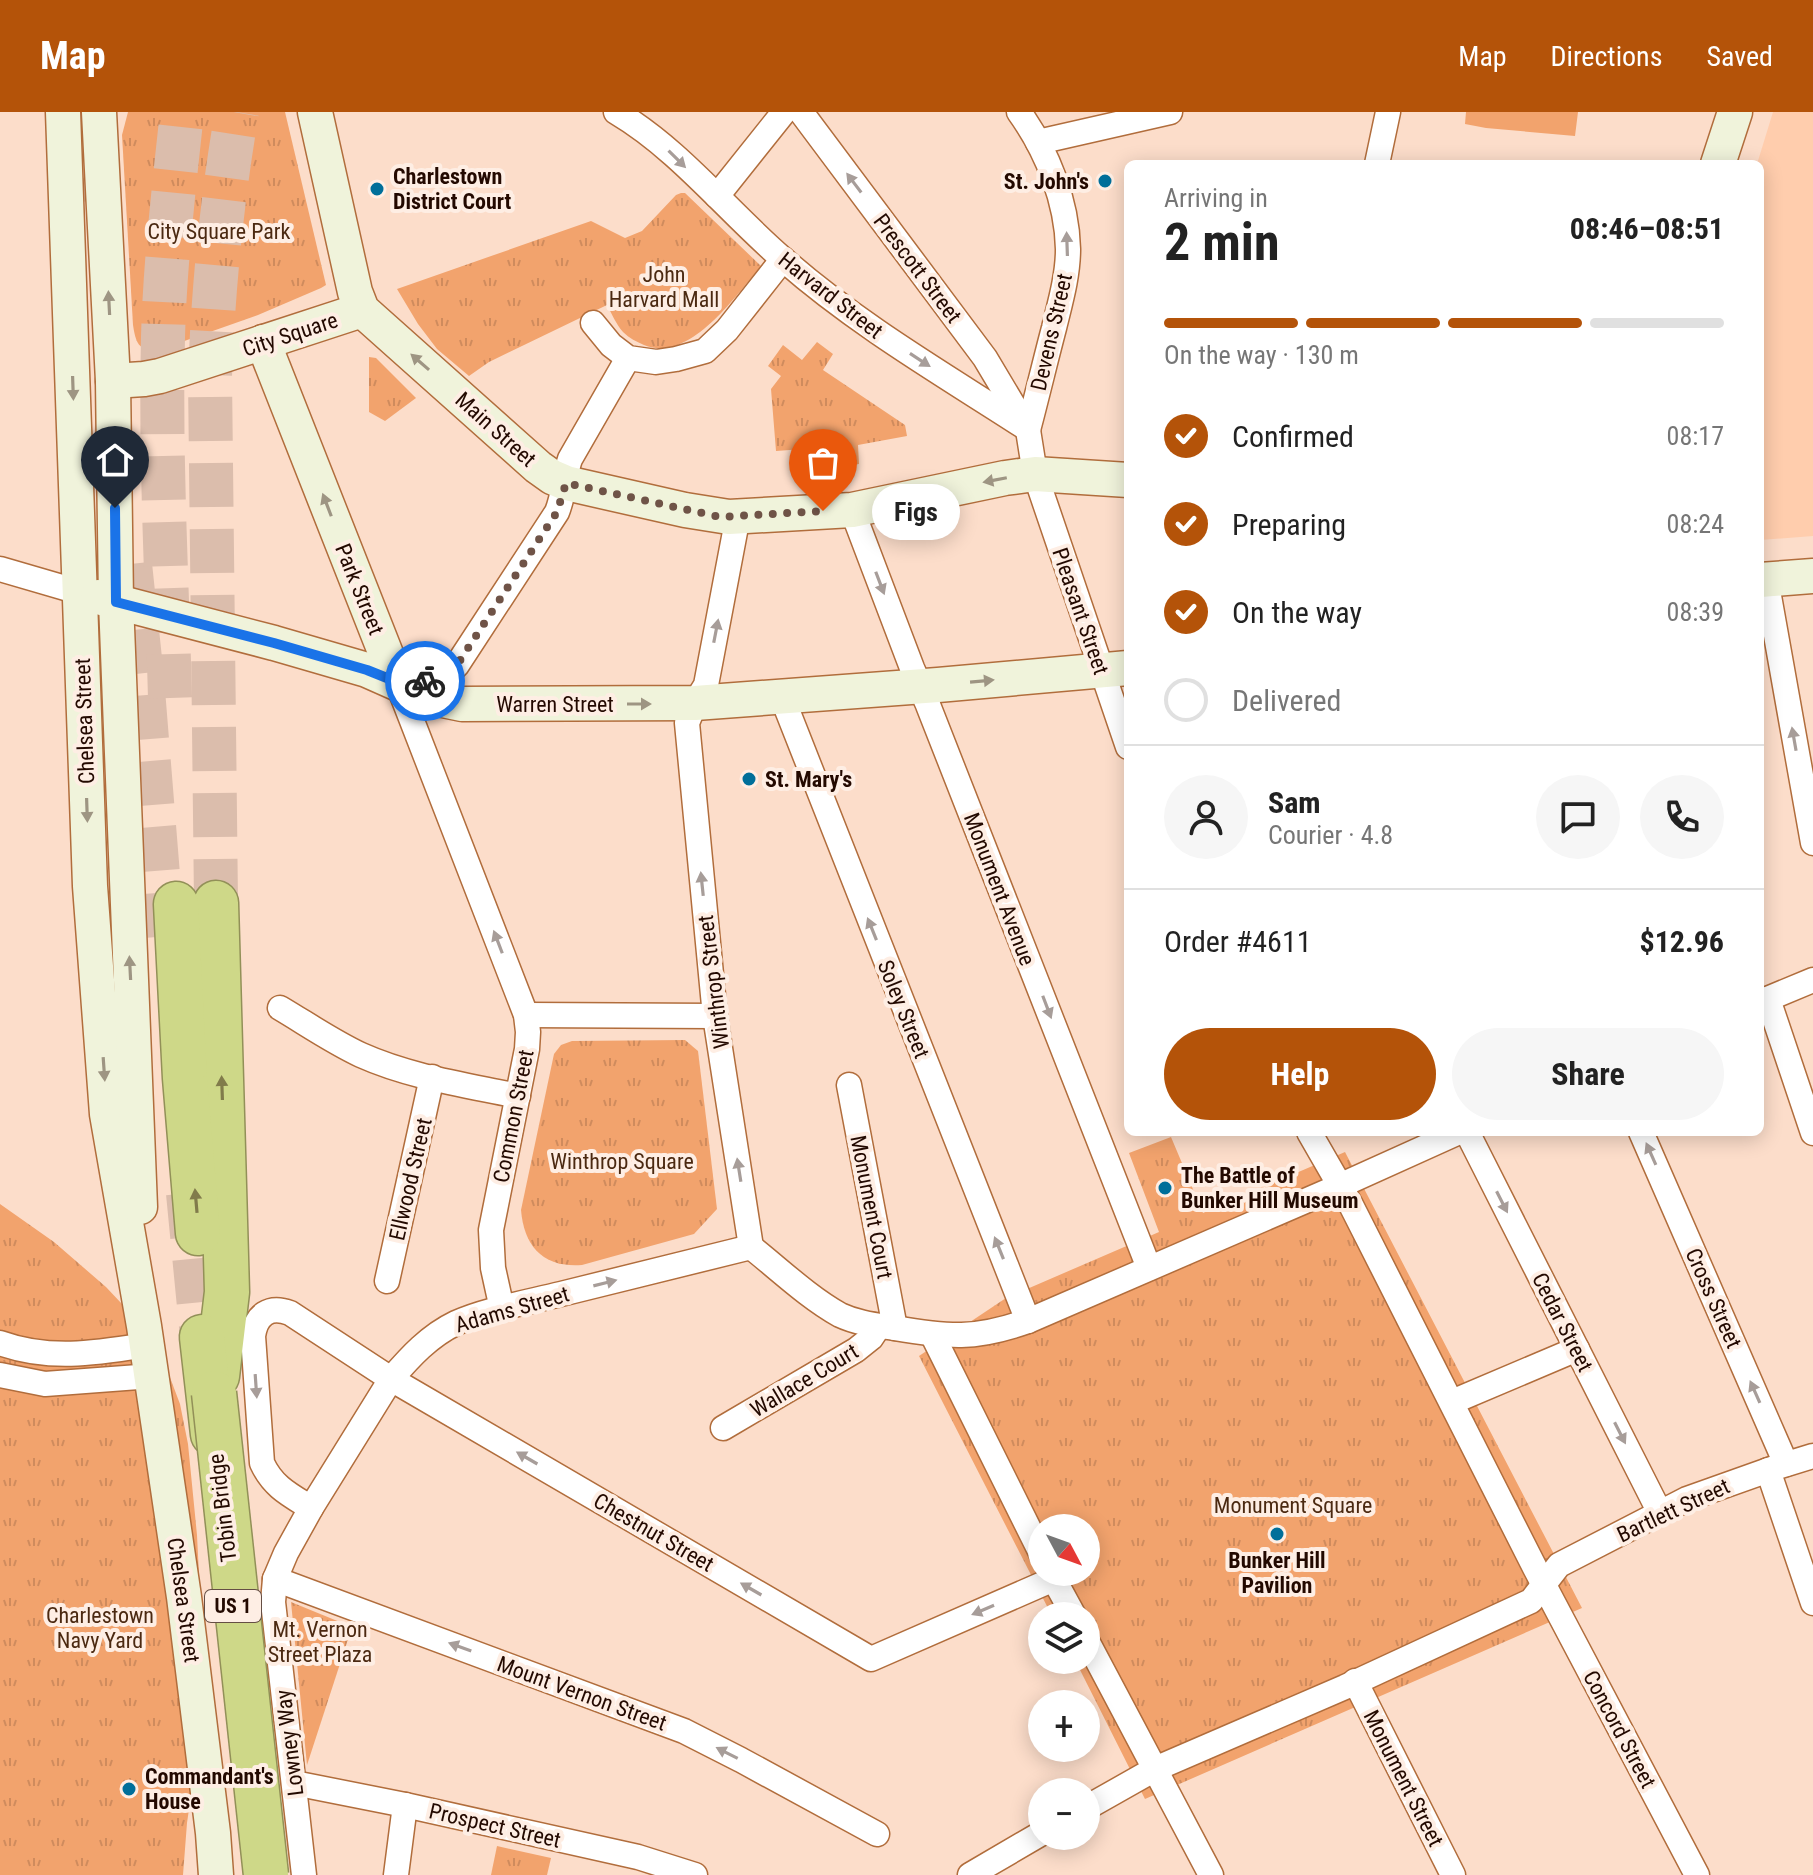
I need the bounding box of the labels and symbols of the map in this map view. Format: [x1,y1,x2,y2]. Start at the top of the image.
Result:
one-way arrow [668,149,686,168]
place label: Charlestown District Court [393,164,512,214]
place label: St. John's [1004,169,1089,194]
marker: St. John's [1096,172,1114,190]
one-way arrow [847,173,863,193]
marker: Charlestown District Court [368,180,386,198]
street label: Prescott Street [869,209,967,328]
park label: City Square Park [148,219,291,244]
one-way arrow [1061,231,1074,256]
street label: Harvard Street [774,247,888,344]
park label: John Harvard Mall [609,262,719,312]
street label: Devens Street [1026,271,1077,393]
one-way arrow [102,290,115,315]
street label: City Square [239,307,341,362]
one-way arrow [910,352,931,367]
one-way arrow [410,354,430,372]
one-way arrow [66,376,79,401]
street label: Main Street [450,387,541,472]
pin [81,426,149,508]
pin [789,429,857,511]
one-way arrow [982,474,1007,487]
callout: Figs [871,483,959,539]
one-way arrow [320,493,333,517]
street label: Park Street [330,540,389,638]
street label: Pleasant Street [1047,544,1114,678]
one-way arrow [874,571,887,595]
one-way arrow [710,618,722,643]
courier [385,641,465,721]
street label: Chelsea Street [70,658,99,784]
one-way arrow [970,674,995,687]
street label: Warren Street [496,692,614,717]
one-way arrow [627,698,652,710]
one-way arrow [1788,726,1800,751]
place label: St. Mary's [765,767,852,792]
marker: St. Mary's [740,770,758,788]
one-way arrow [80,798,93,823]
street label: Monument Avenue [959,809,1040,969]
one-way arrow [696,871,709,896]
street label: Winthrop Street [693,914,734,1050]
one-way arrow [865,917,878,941]
one-way arrow [491,930,504,954]
one-way arrow [124,955,137,980]
street label: Soley Street [873,957,935,1062]
one-way arrow [1041,995,1054,1019]
street label: Common Street [488,1047,539,1185]
one-way arrow [98,1057,111,1082]
one-way arrow [215,1075,228,1100]
street label: Ellwood Street [384,1115,437,1243]
street label: Monument Court [845,1133,898,1281]
one-way arrow [1644,1142,1657,1166]
park label: Winthrop Square [550,1149,694,1174]
one-way arrow [732,1157,745,1182]
place label: The Battle of Bunker Hill Museum [1181,1163,1359,1213]
marker: The Battle of Bunker Hill Museum [1156,1179,1174,1197]
one-way arrow [189,1188,202,1213]
one-way arrow [1496,1190,1509,1213]
one-way arrow [992,1236,1005,1260]
street label: Cross Street [1680,1244,1747,1352]
street label: Cedar Street [1527,1269,1598,1376]
one-way arrow [593,1276,618,1289]
street label: Adams Street [452,1281,572,1338]
street label: Wallace Court [746,1339,863,1422]
one-way arrow [250,1374,263,1399]
one-way arrow [1748,1381,1762,1404]
one-way arrow [1613,1422,1627,1445]
one-way arrow [516,1451,538,1465]
street label: Tobin Bridge [203,1452,242,1563]
street label: Bartlett Street [1613,1473,1733,1547]
street label: Chestnut Street [589,1488,718,1577]
park label: Monument Square [1214,1493,1372,1518]
north arrow [1028,1514,1100,1586]
marker: Bunker Hill Pavilion [1268,1525,1286,1543]
street label: Chelsea Street [162,1536,205,1664]
place label: Bunker Hill Pavilion [1228,1548,1326,1598]
one-way arrow [740,1582,763,1596]
road number: US 1 [205,1590,261,1622]
park label: Charlestown Navy Yard [46,1603,154,1653]
one-way arrow [971,1604,994,1617]
park label: Mt. Vernon Street Plaza [268,1617,372,1667]
one-way arrow [447,1641,471,1653]
street label: Mount Vernon Street [494,1651,670,1736]
street label: Concord Street [1578,1666,1661,1792]
street label: Lowney Way [271,1688,308,1797]
street label: Monument Street [1358,1706,1449,1851]
one-way arrow [716,1746,739,1759]
place label: Commandant's House [145,1764,274,1814]
marker: Commandant's House [120,1780,138,1798]
street label: Prospect Street [427,1798,563,1853]

